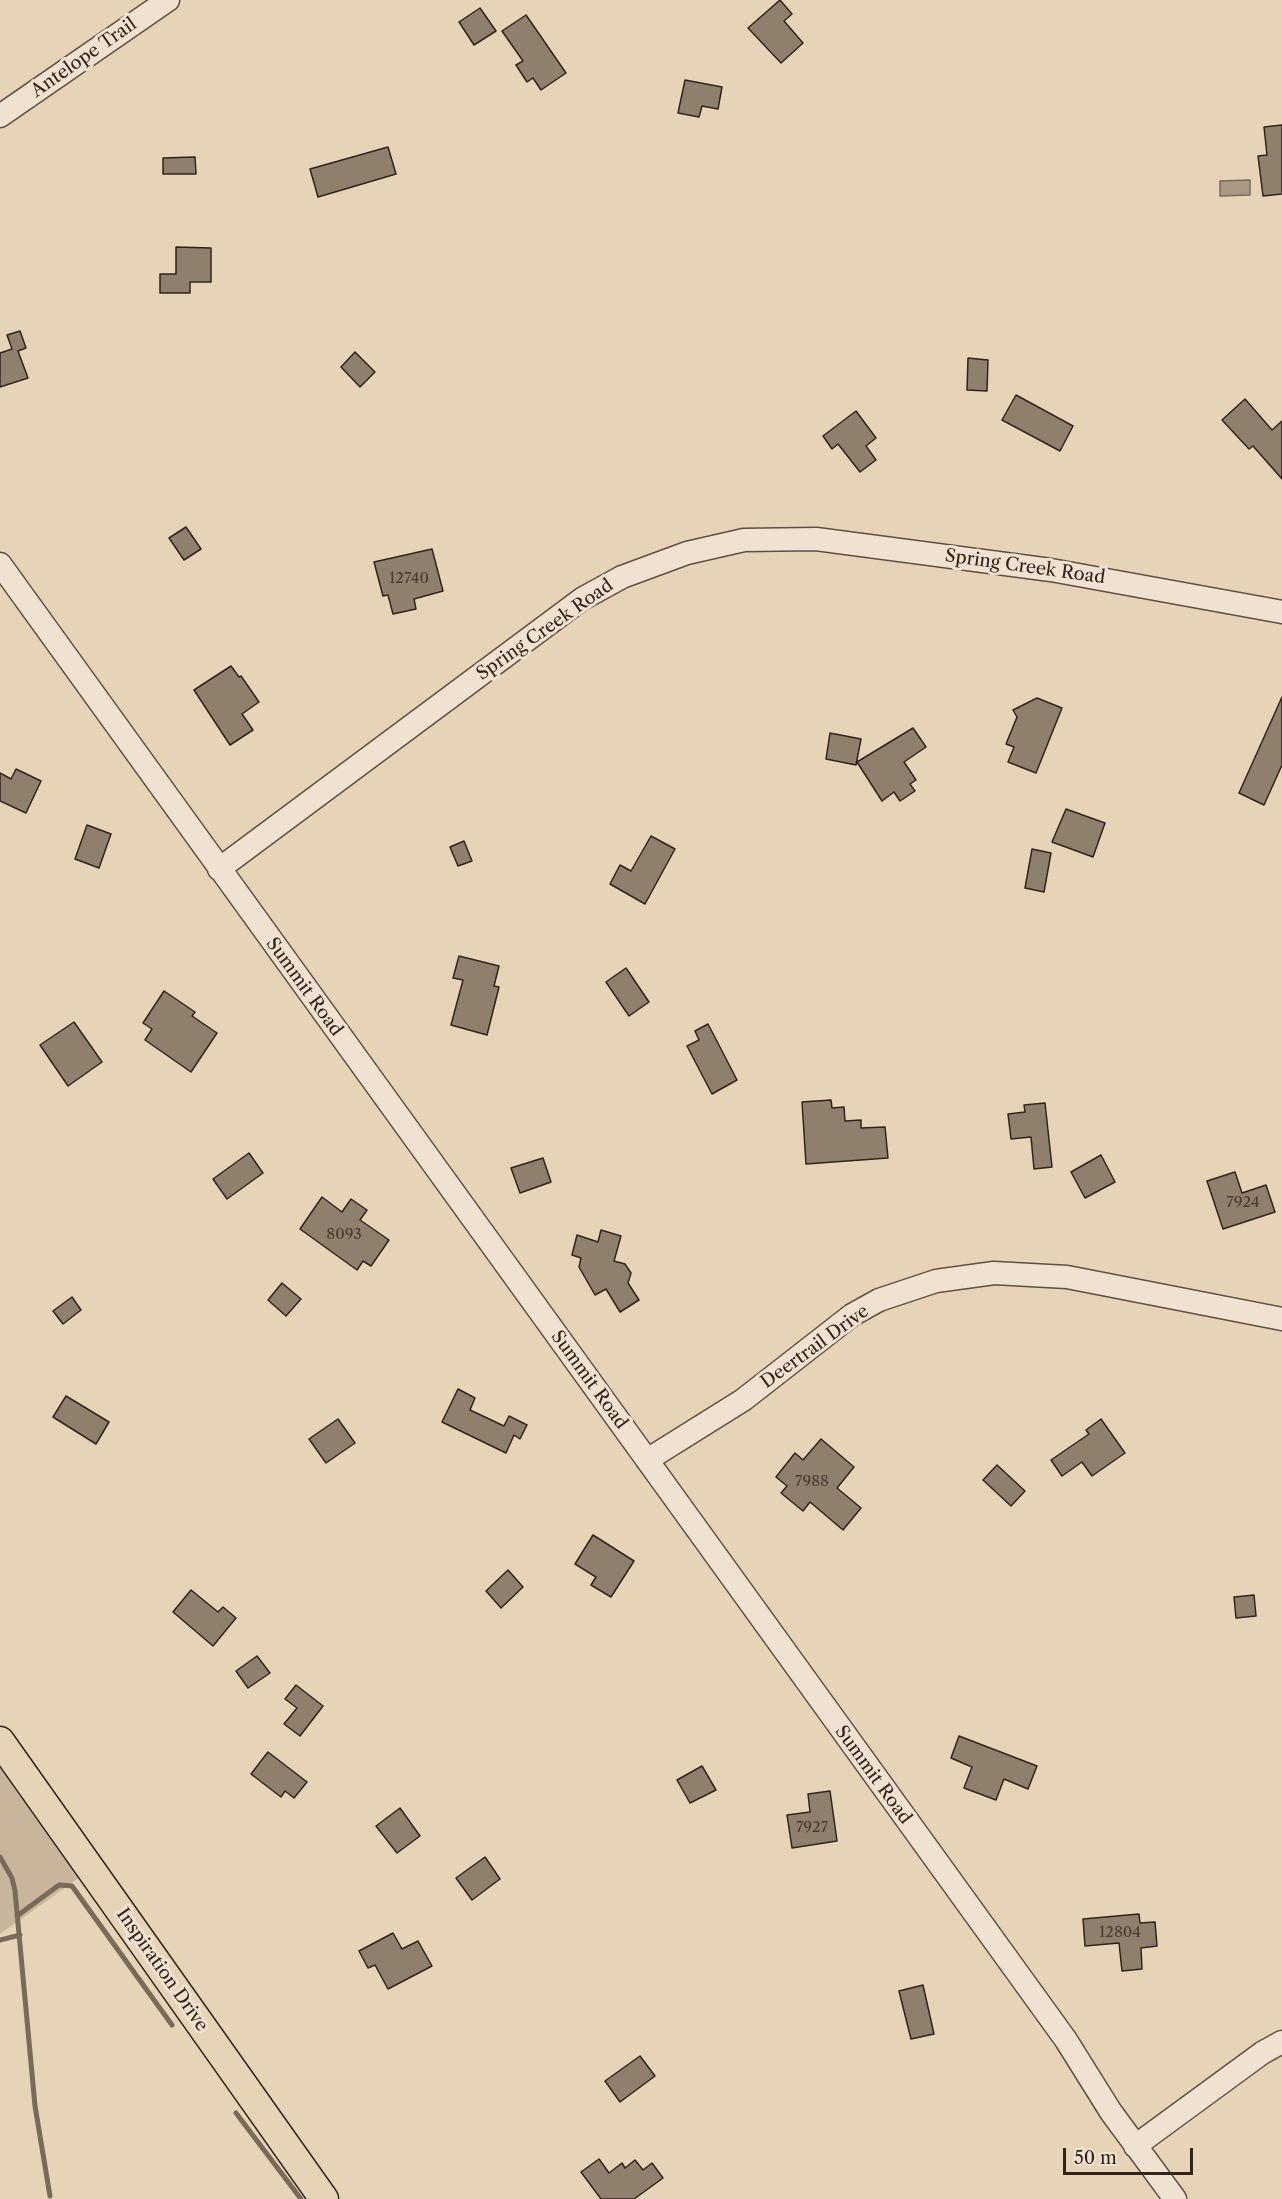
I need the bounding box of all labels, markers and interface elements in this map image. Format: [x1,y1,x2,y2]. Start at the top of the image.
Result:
street label: Antelope Trail [27,14,141,102]
street label: Spring Creek Road [944,545,1106,589]
house number: 12740 [389,570,429,588]
street label: Spring Creek Road [473,575,617,685]
street label: Summit Road [261,934,347,1040]
house number: 7924 [1226,1194,1260,1212]
house number: 8093 [326,1226,362,1244]
street label: Deertrail Drive [757,1301,873,1393]
street label: Summit Road [546,1327,632,1433]
house number: 7988 [795,1473,829,1491]
street label: Summit Road [830,1722,916,1828]
house number: 7927 [796,1819,828,1837]
street label: Inspiration Drive [112,1904,212,2036]
house number: 12804 [1099,1924,1141,1942]
scale bar [1066,2136,1196,2174]
text: 50 m [1074,2147,1117,2169]

